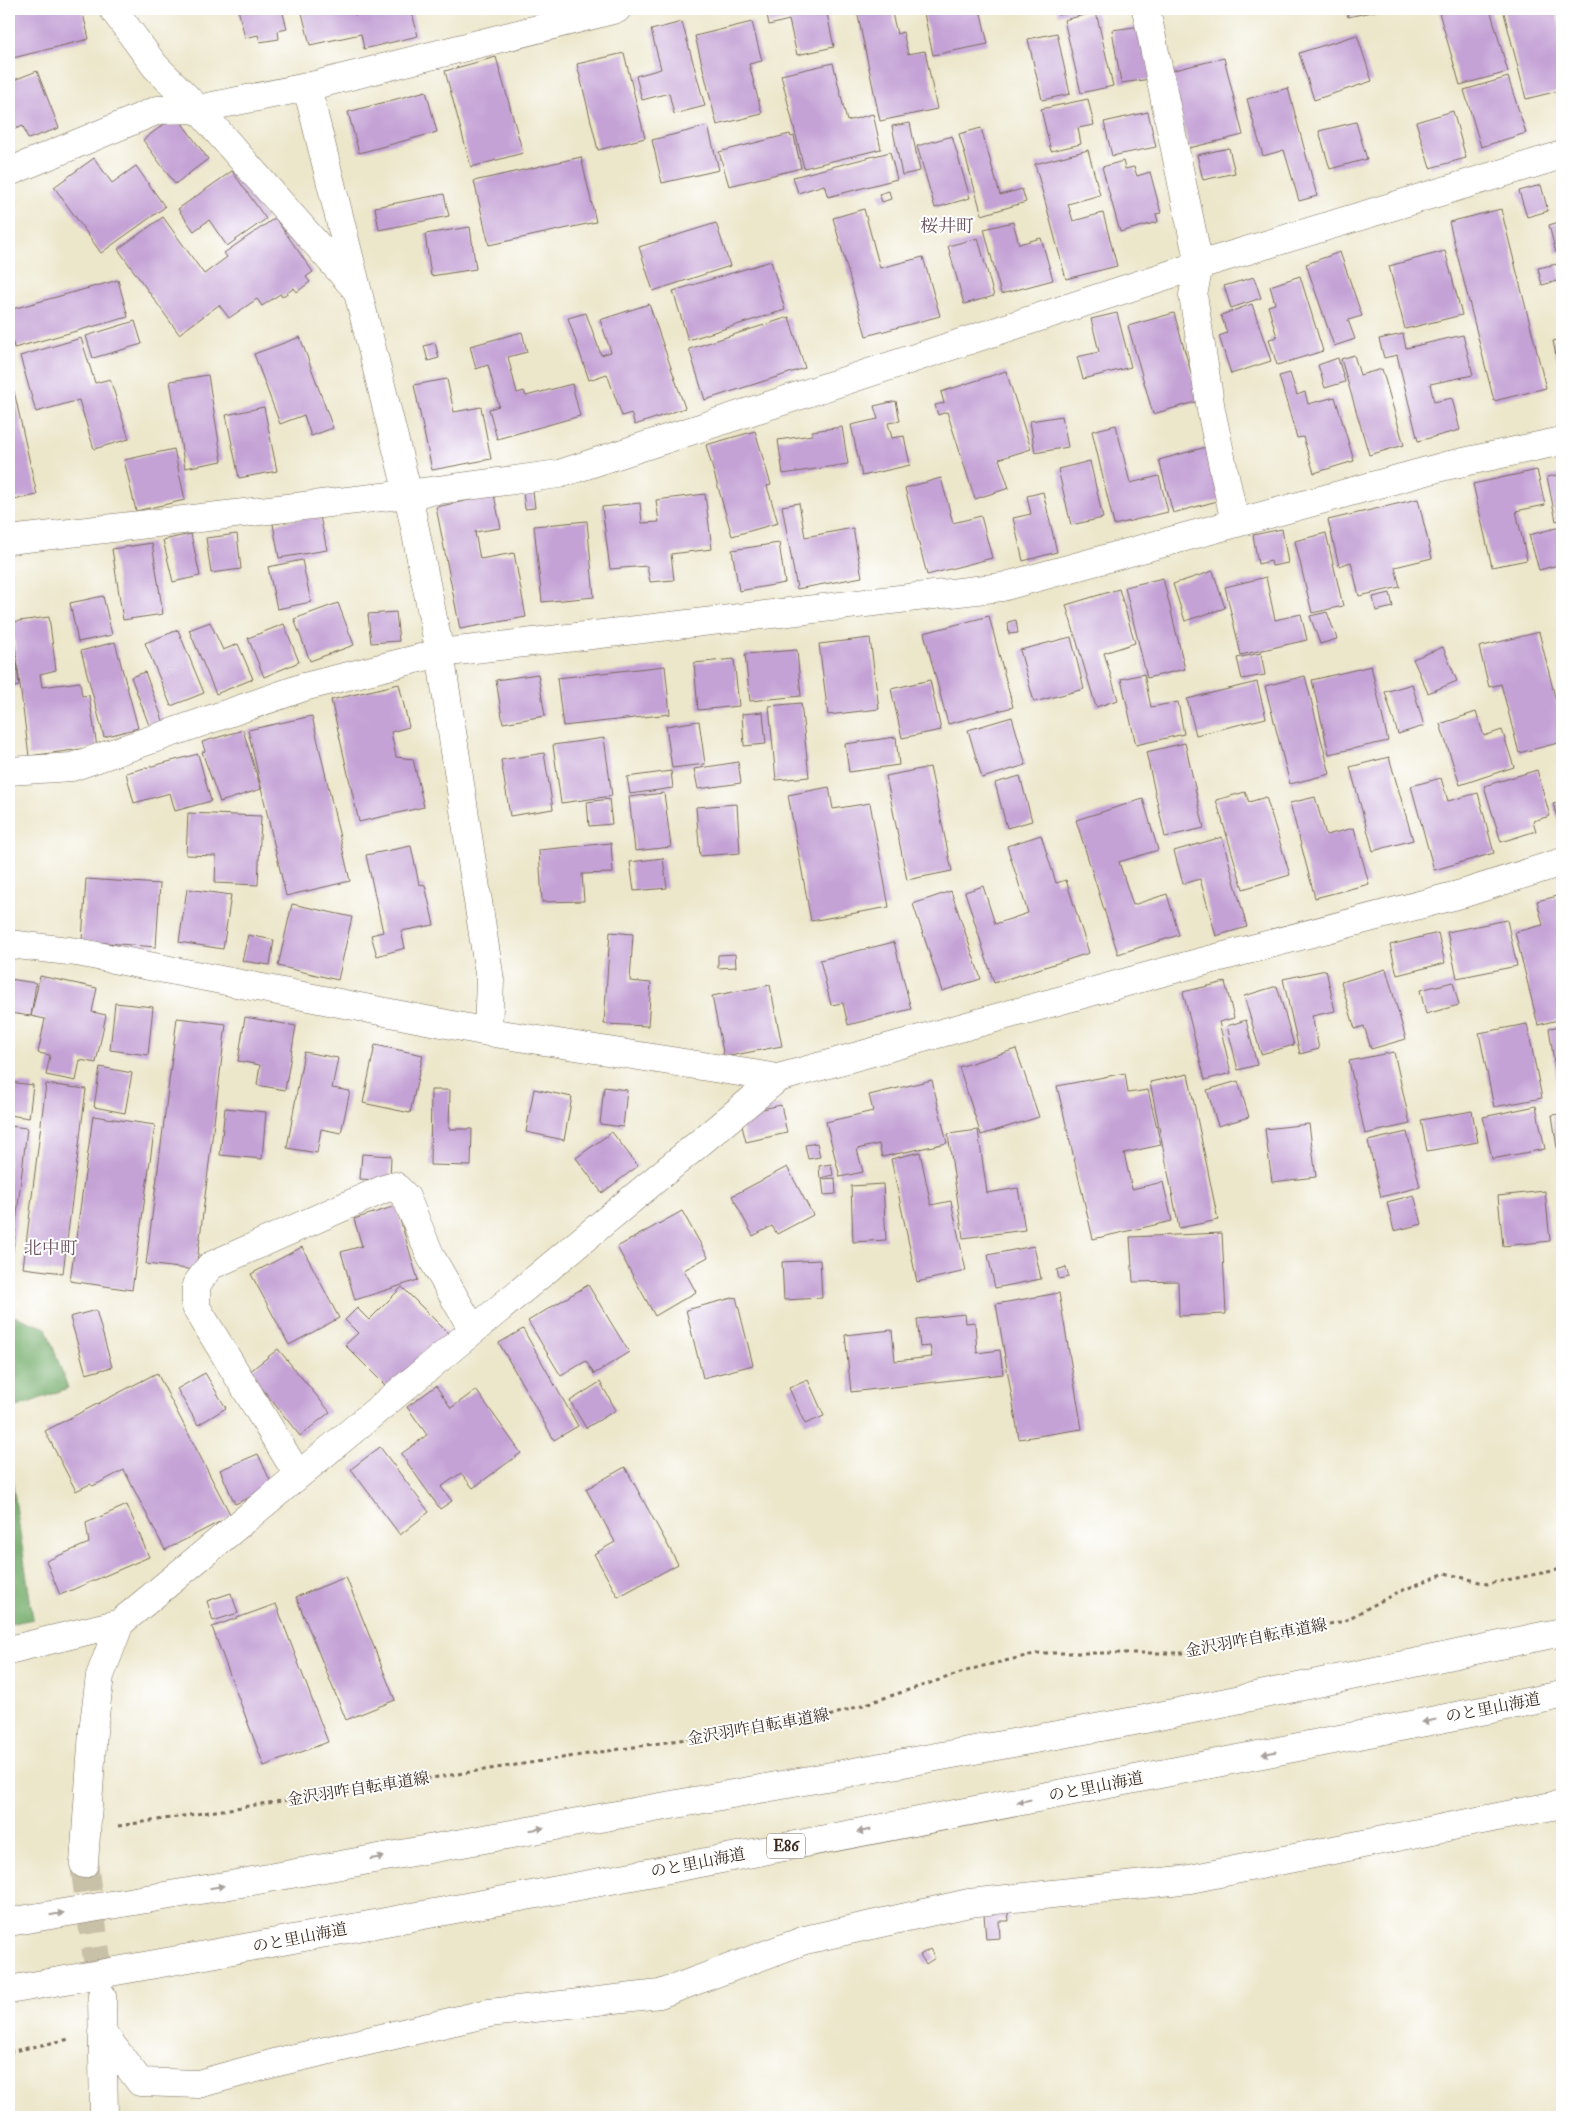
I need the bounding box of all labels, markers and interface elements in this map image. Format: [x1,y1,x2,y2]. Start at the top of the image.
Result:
district label: 桜井町 [920,215,974,238]
district label: 北中町 [24,1237,78,1260]
street label: 金沢羽咋自転車道線 [1183,1614,1329,1662]
street label: のと里山海道 [1444,1689,1542,1727]
street label: 金沢羽咋自転車道線 [685,1705,831,1749]
one-way arrow [1420,1718,1436,1726]
one-way arrow [1262,1749,1277,1757]
street label: 金沢羽咋自転車道線 [285,1768,431,1810]
street label: のと里山海道 [1047,1768,1145,1806]
one-way arrow [1015,1797,1031,1805]
one-way arrow [529,1825,545,1833]
one-way arrow [857,1827,872,1835]
road number: E86 [767,1834,805,1858]
street label: のと里山海道 [649,1844,747,1882]
one-way arrow [369,1854,385,1862]
one-way arrow [209,1883,225,1891]
one-way arrow [49,1910,65,1918]
street label: のと里山海道 [251,1919,349,1957]

